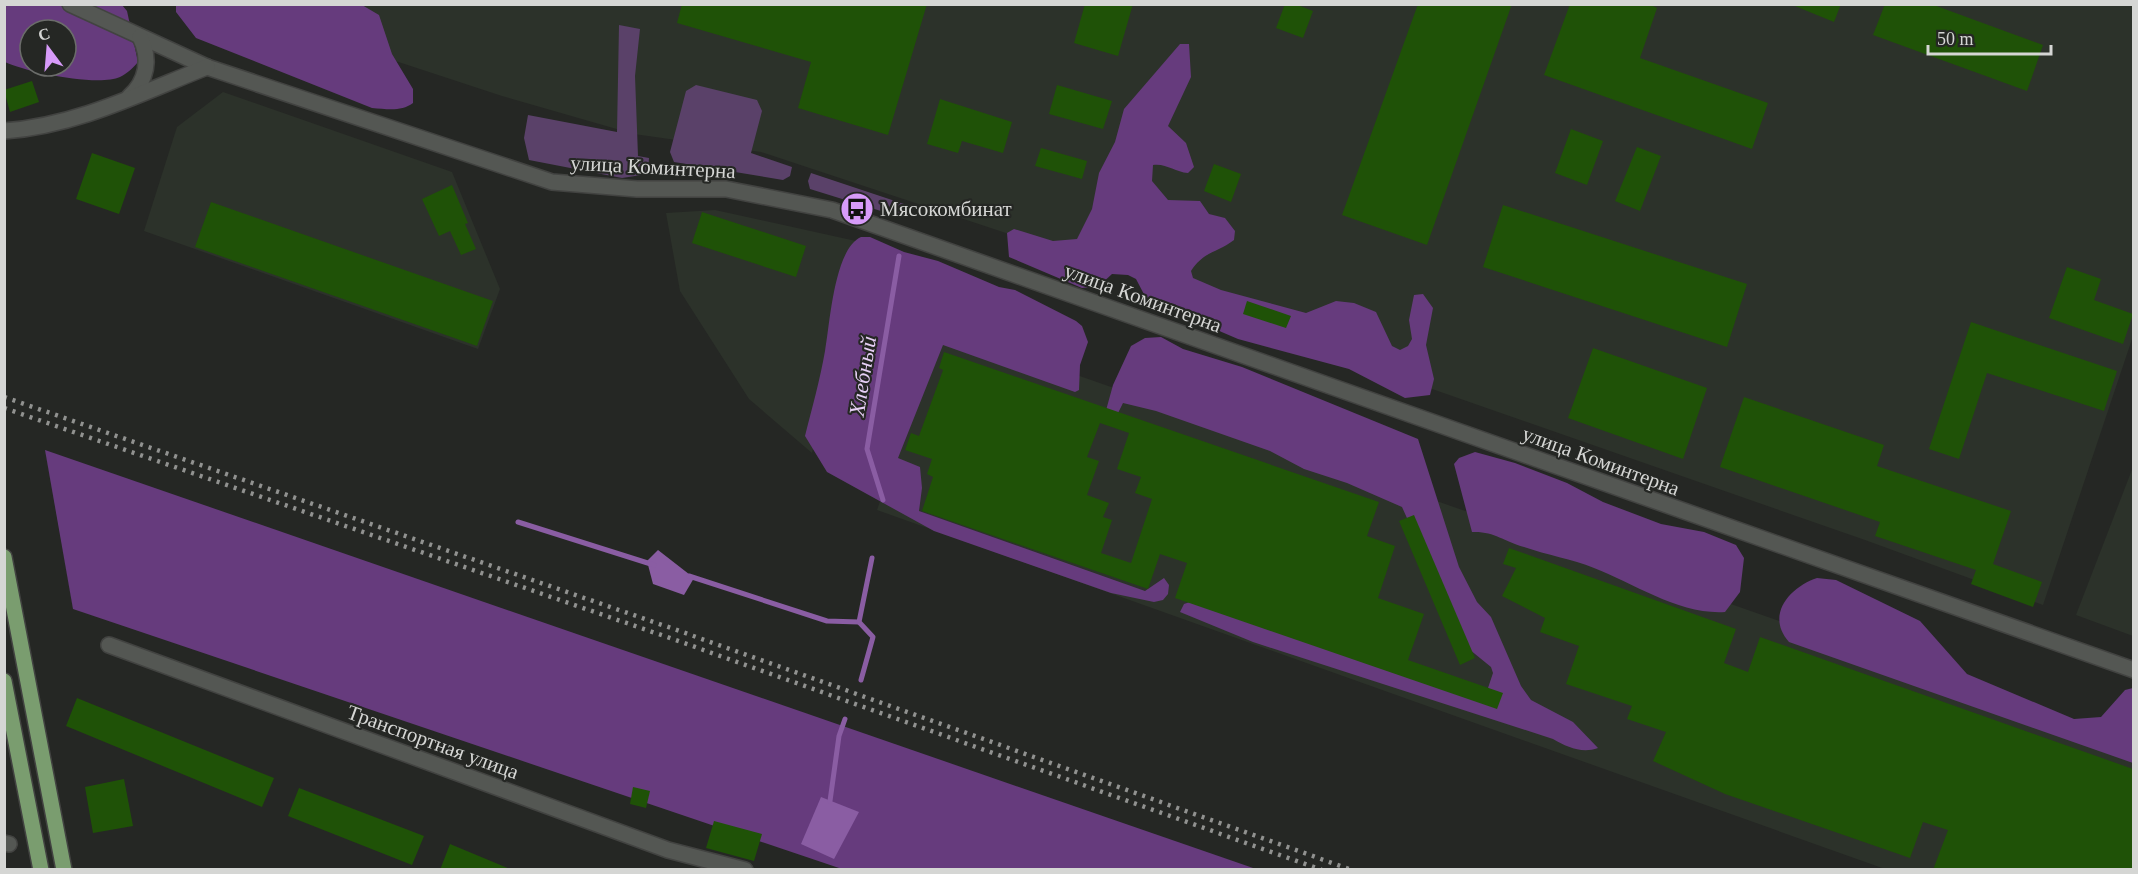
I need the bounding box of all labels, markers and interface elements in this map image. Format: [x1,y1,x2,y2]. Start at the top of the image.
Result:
north arrow [18,18,78,78]
scale bar [1928,18,2051,56]
text: С [36,24,52,44]
text: 50 m [1937,29,1974,49]
street label: улица Коминтерна [570,151,737,183]
bus stop icon: Мясокомбинат [839,191,875,227]
place label: Мясокомбинат [880,197,1012,221]
street label: улица Коминтерна [1061,258,1225,338]
water label: Хлебный [844,334,881,419]
street label: улица Коминтерна [1519,421,1683,501]
street label: Транспортная улица [344,700,523,784]

